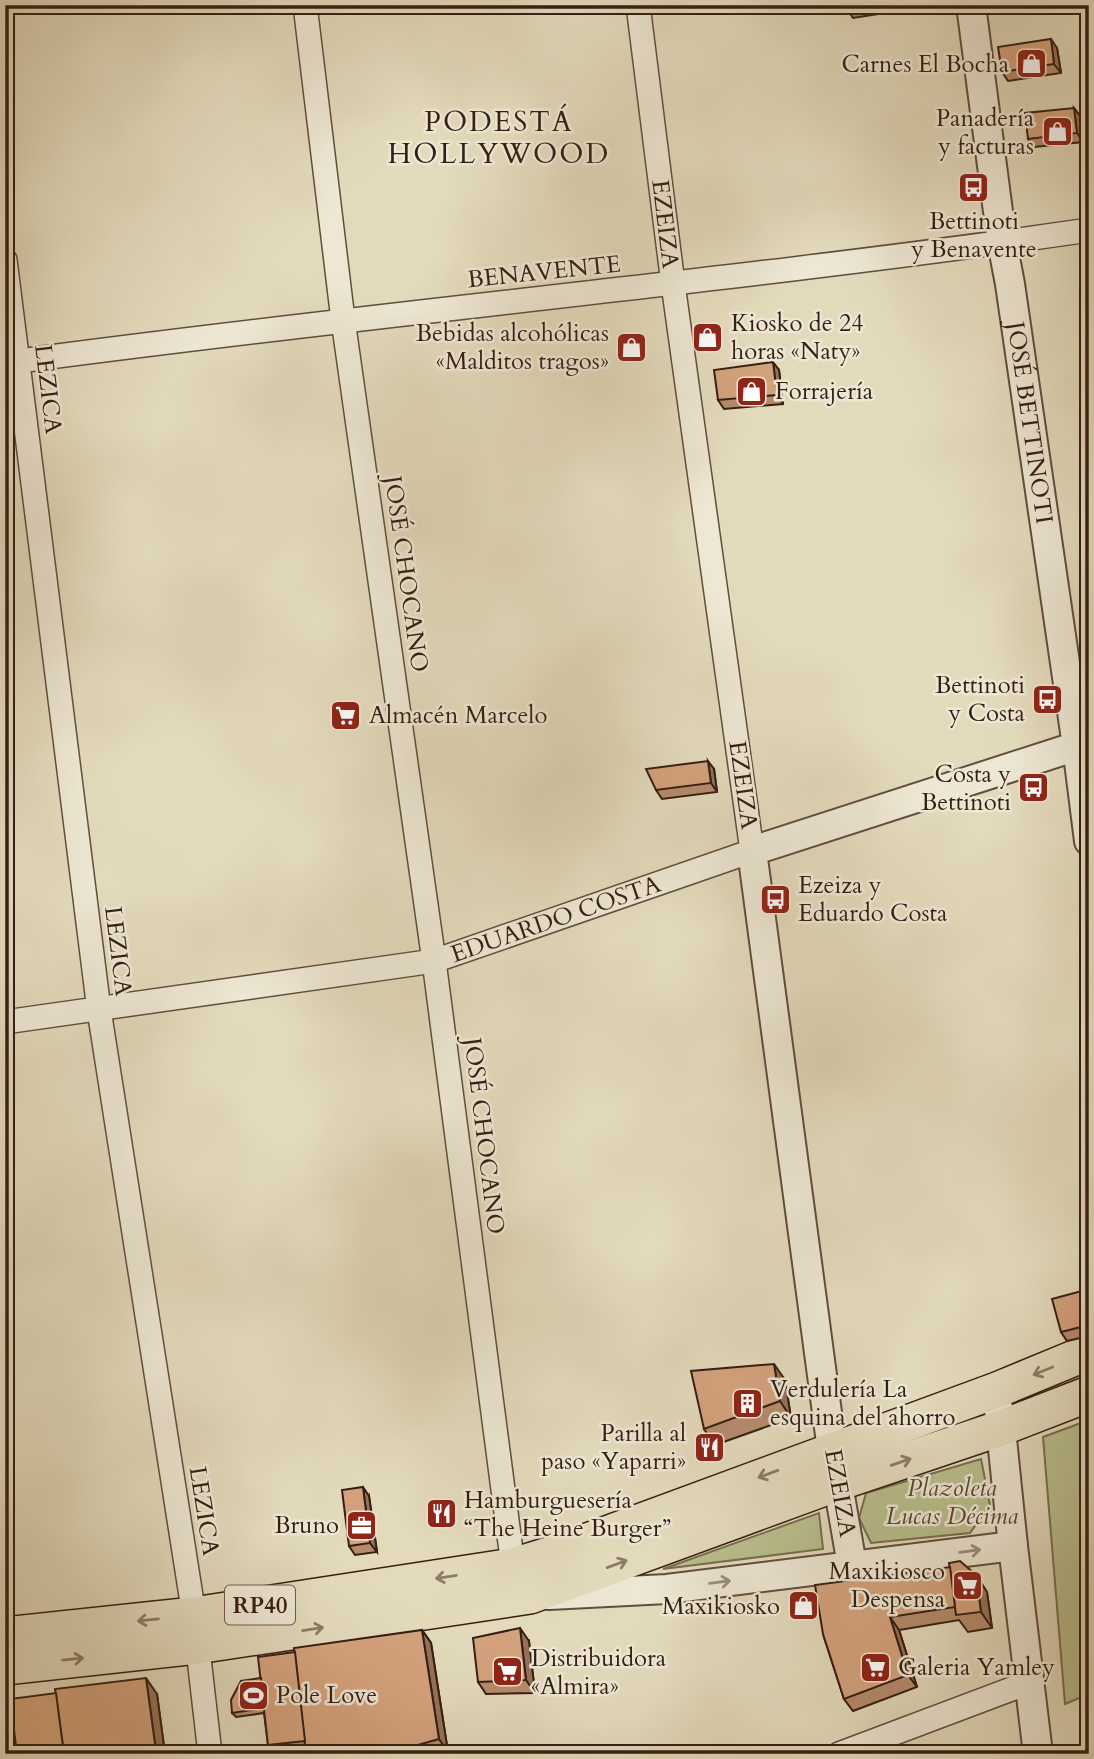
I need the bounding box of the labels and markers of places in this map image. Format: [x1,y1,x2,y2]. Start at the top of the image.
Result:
shop icon: Carnes El Bocha [1015,47,1049,81]
place label: Carnes El Bocha [841,48,1010,81]
place label: Panadería y facturas [936,102,1035,163]
shop icon: Panadería y facturas [1040,115,1074,149]
bus stop icon: Bettinoti y Benavente [957,170,991,204]
place label: Bettinoti y Benavente [910,205,1037,266]
place label: Kiosko de 24 horas «Naty» [731,307,864,368]
place label: Bebidas alcohólicas «Malditos tragos» [416,317,609,378]
shop icon: Kiosko de 24 horas «Naty» [691,320,725,354]
shop icon: Bebidas alcohólicas «Malditos tragos» [615,330,649,364]
shop icon: Forrajería [735,374,769,408]
place label: Forrajería [775,375,874,408]
place label: Bettinoti y Costa [935,669,1026,730]
bus stop icon: Bettinoti y Costa [1031,682,1065,716]
supermarket icon: Almacén Marcelo [329,698,363,732]
place label: Almacén Marcelo [369,699,547,732]
place label: Costa y Bettinoti [921,758,1011,819]
bus stop icon: Costa y Bettinoti [1017,771,1051,805]
place label: Ezeiza y Eduardo Costa [798,869,948,930]
bus stop icon: Ezeiza y Eduardo Costa [758,882,792,916]
place label: Verdulería La esquina del ahorro [770,1373,955,1434]
building icon: Verdulería La esquina del ahorro [730,1386,764,1420]
place label: Parilla al paso «Yaparri» [541,1417,686,1478]
restaurant icon: Parilla al paso «Yaparri» [692,1430,726,1464]
place label: Hamburguesería “The Heine Burger” [464,1484,671,1545]
restaurant icon: Hamburguesería “The Heine Burger” [424,1497,458,1531]
office icon: Bruno [345,1508,379,1542]
place label: Bruno [274,1509,339,1542]
place label: Maxikiosco Despensa [829,1555,946,1616]
supermarket icon: Maxikiosco Despensa [951,1568,985,1602]
shop icon: Maxikiosko [786,1589,820,1623]
place label: Maxikiosko [662,1590,780,1623]
place label: Distribuidora «Almira» [531,1642,667,1703]
supermarket icon: Galeria Yamley [858,1650,892,1684]
place label: Galeria Yamley [898,1651,1055,1684]
supermarket icon: Distribuidora «Almira» [491,1655,525,1689]
sports icon: Pole Love [236,1678,270,1712]
place label: Pole Love [276,1679,377,1712]

